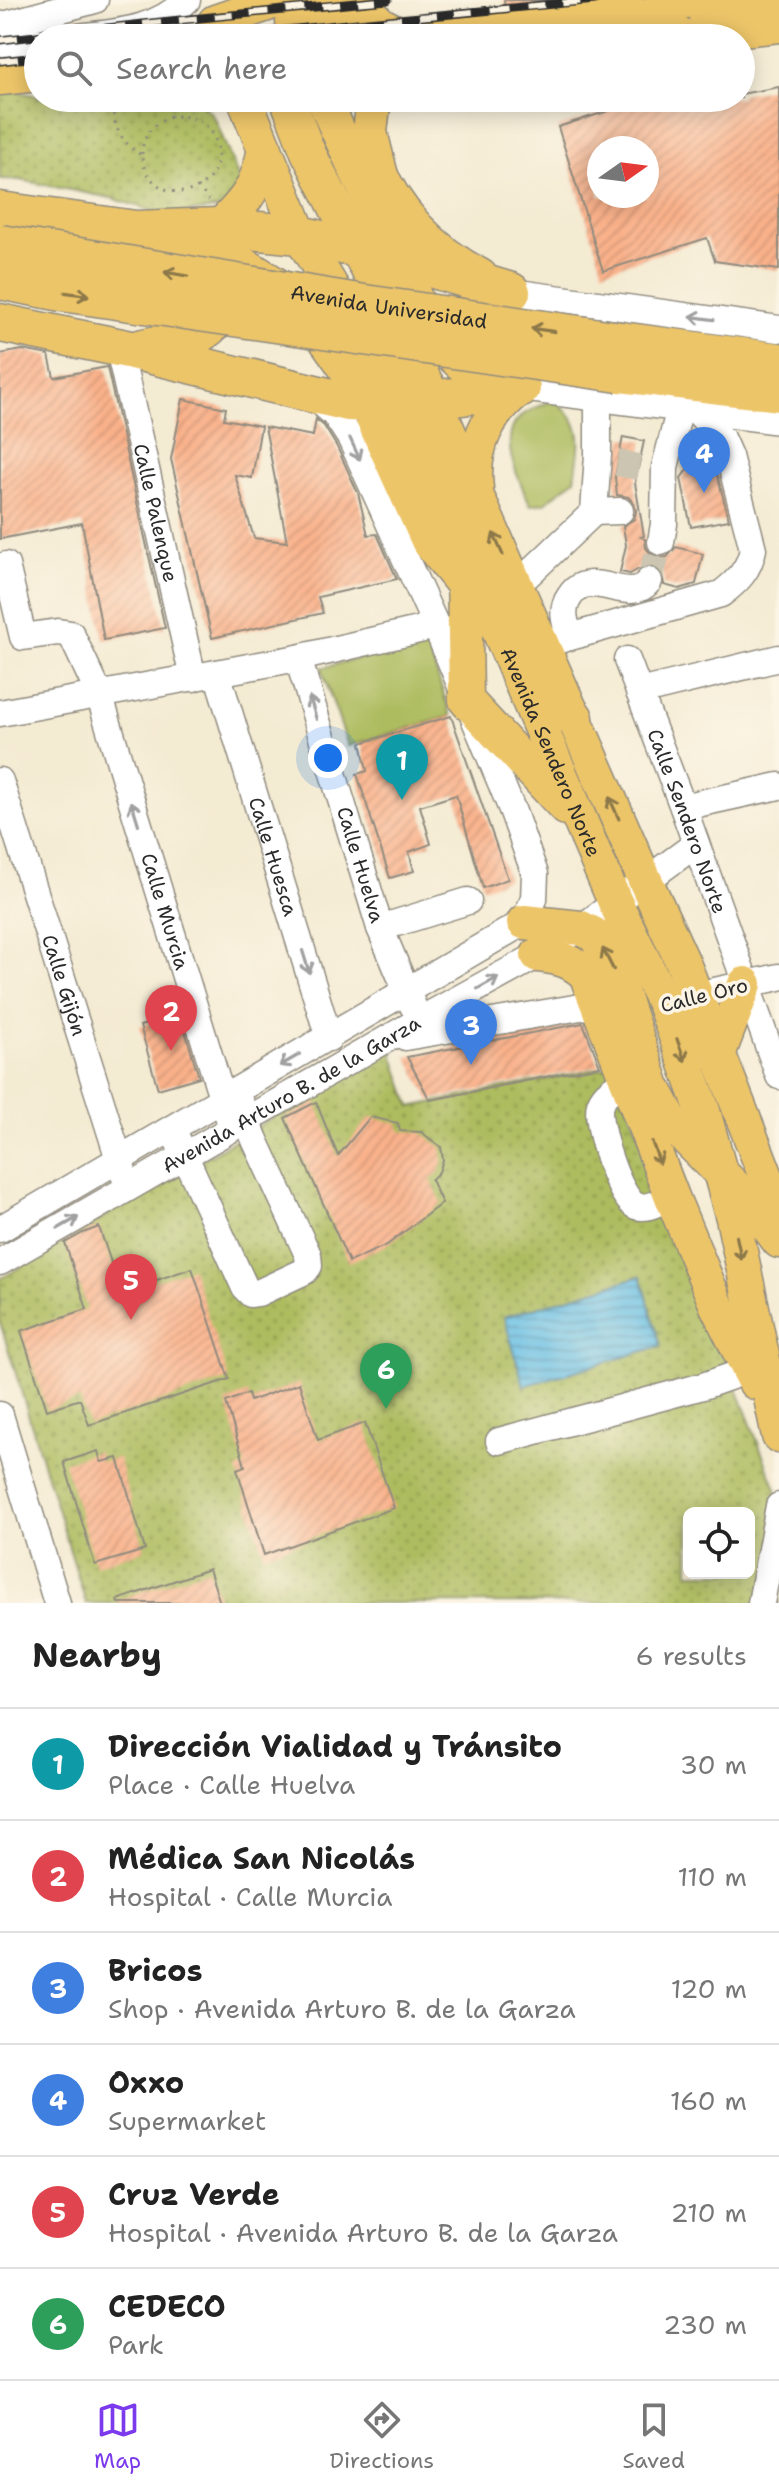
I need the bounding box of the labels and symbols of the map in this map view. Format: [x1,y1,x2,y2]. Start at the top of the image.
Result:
north arrow [587,136,659,208]
one-way arrow [163,266,189,281]
street label: Avenida Universidad [289,279,489,335]
one-way arrow [64,287,89,302]
one-way arrow [690,310,715,325]
one-way arrow [531,322,556,337]
pin: 4 [678,427,730,493]
one-way arrow [348,436,363,460]
street label: Calle Palenque [128,441,184,585]
one-way arrow [490,533,505,557]
street label: Avenida Sendero Norte [495,643,607,861]
one-way arrow [305,696,320,721]
street label: Calle Sendero Norte [641,725,733,917]
pin: 1 [376,734,428,800]
your location [308,738,348,778]
street label: Calle Huesca [243,794,304,920]
one-way arrow [605,796,620,821]
one-way arrow [127,801,141,826]
street label: Calle Huelva [331,804,391,926]
street label: Calle Murcia [135,850,195,973]
street label: Calle Gijón [36,931,92,1039]
one-way arrow [599,948,615,972]
one-way arrow [300,949,314,974]
street label: Calle Oro [658,972,750,1018]
one-way arrow [475,975,499,990]
pin: 2 [145,985,197,1051]
pin: 3 [445,999,497,1065]
street label: Avenida Arturo B. de la Garza [157,1009,426,1179]
one-way arrow [674,1037,689,1062]
one-way arrow [279,1052,302,1068]
one-way arrow [650,1140,664,1165]
one-way arrow [55,1215,79,1230]
one-way arrow [732,1235,747,1260]
pin: 5 [105,1254,157,1320]
pin: 6 [360,1343,412,1409]

